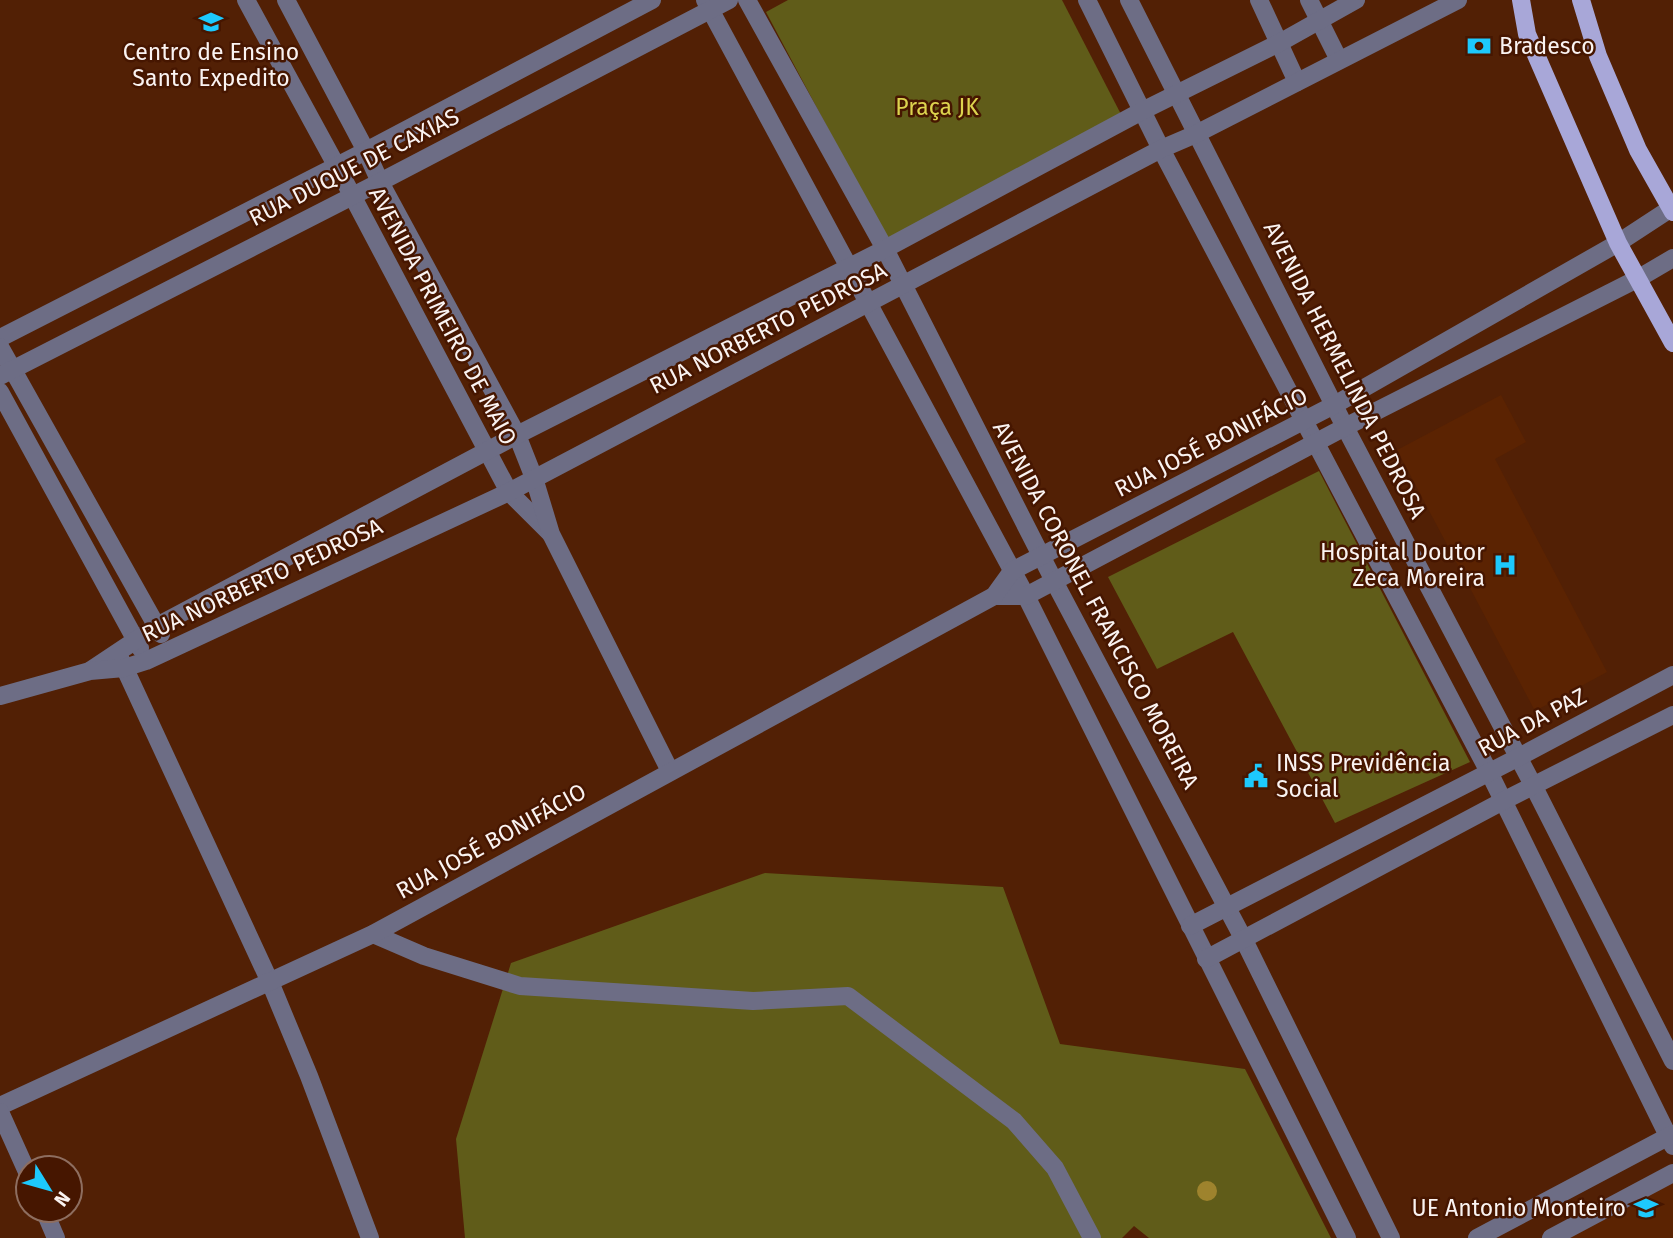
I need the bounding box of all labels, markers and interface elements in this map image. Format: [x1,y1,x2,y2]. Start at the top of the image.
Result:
school or university icon: Centro de Ensino Santo Expedito [197,8,225,36]
bank icon: Bradesco [1465,32,1493,60]
place label: Bradesco [1499,32,1595,60]
place label: Centro de Ensino Santo Expedito [123,38,299,92]
park label: Praça JK [895,93,979,121]
street label: RUA DUQUE DE CAXIAS [244,102,464,232]
street label: AVENIDA PRIMEIRO DE MAIO [363,182,523,450]
street label: AVENIDA HERMELINDA PEDROSA [1258,217,1433,524]
street label: RUA NORBERTO PEDROSA [645,256,892,400]
street label: RUA JOSÉ BONIFÁCIO [1109,380,1312,503]
street label: AVENIDA CORONEL FRANCISCO MOREIRA [987,416,1206,794]
street label: RUA NORBERTO PEDROSA [137,512,387,648]
place label: Hospital Doutor Zeca Moreira [1320,538,1485,592]
hospital icon: Hospital Doutor Zeca Moreira [1491,551,1519,579]
street label: RUA DA PAZ [1473,682,1591,762]
place label: INSS Previdência Social [1276,749,1450,803]
public building icon: INSS Previdência Social [1242,762,1270,790]
street label: RUA JOSÉ BONIFÁCIO [391,776,591,905]
north arrow [14,1154,84,1224]
text: N [49,1187,75,1211]
place label: UE Antonio Monteiro [1411,1194,1626,1222]
school or university icon: UE Antonio Monteiro [1632,1194,1660,1222]

